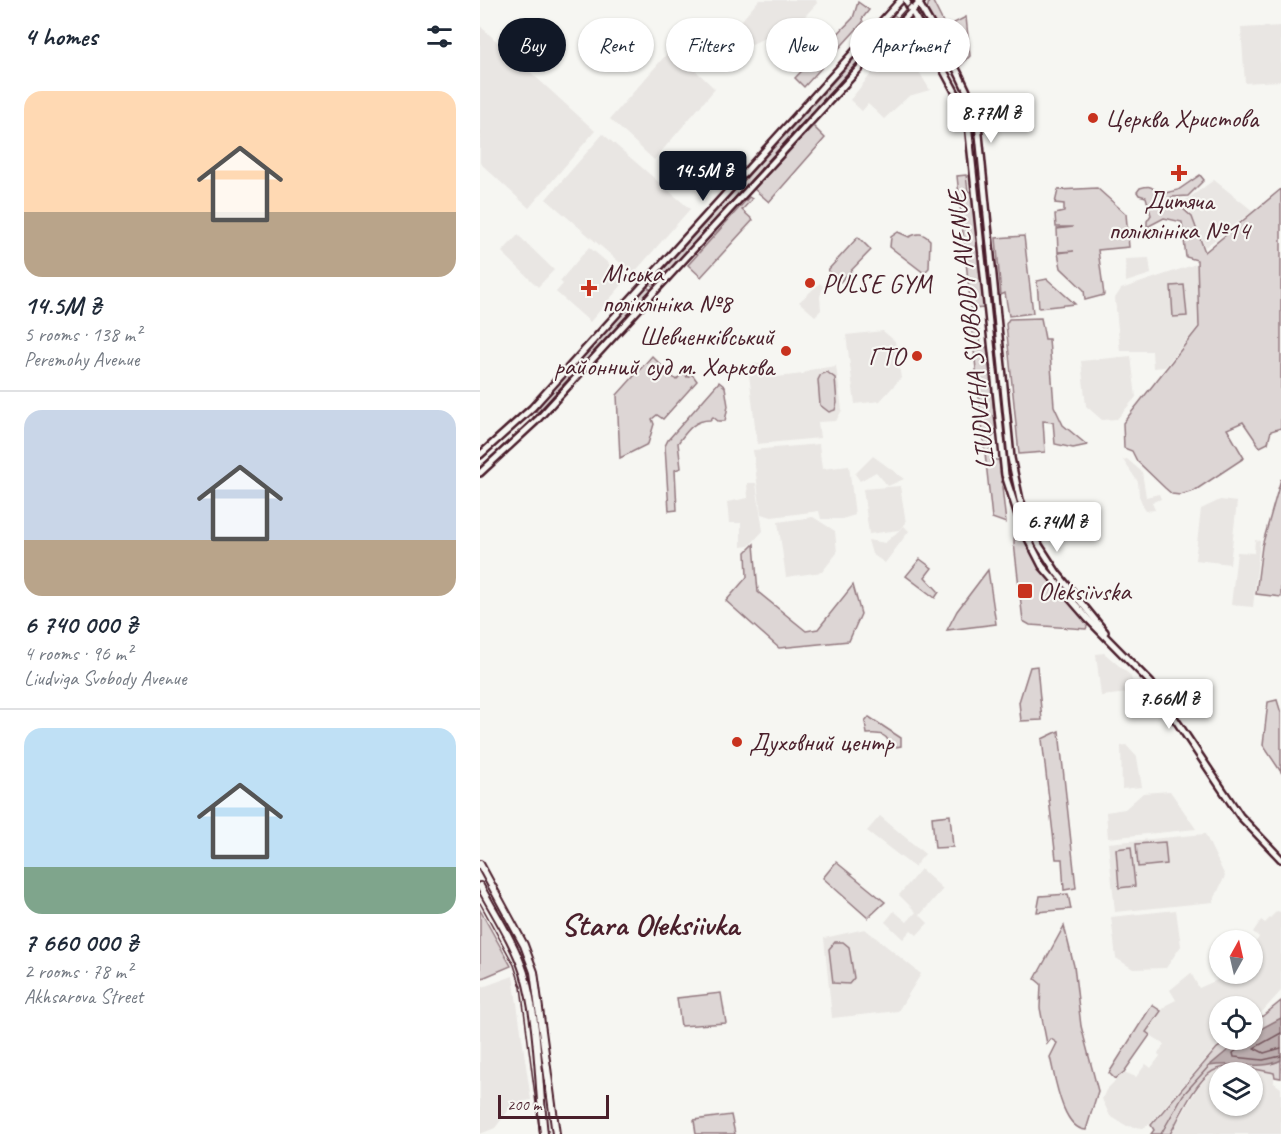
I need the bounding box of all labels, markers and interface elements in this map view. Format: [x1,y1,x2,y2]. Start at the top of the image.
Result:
chip: Buy [498,18,566,72]
chip: Rent [578,18,654,72]
chip: Filters [666,18,754,72]
chip: New [766,18,838,72]
chip: Apartment [850,18,970,72]
text: 4 homes [24,20,97,53]
icon: filters [423,20,456,53]
pin: 8.77M ₴ [936,93,1046,144]
text: 8.77M ₴ [961,100,1021,125]
place label: Церква Христова [1105,102,1260,135]
marker: Церква Христова [1086,111,1100,125]
icon: home [186,130,294,238]
pin: 14.5M ₴ [648,151,758,202]
text: 14.5M ₴ [673,158,733,183]
marker: Дитяча поліклініка №14 [1170,164,1188,182]
place label: Дитяча поліклініка №14 [1108,184,1252,247]
street label: LIUDVIHA SVOBODY AVENUE [940,186,1002,471]
place label: Міська поліклініка №8 [602,257,734,320]
place label: PULSE GYM [822,267,933,300]
marker: PULSE GYM [803,276,817,290]
marker: Міська поліклініка №8 [580,279,598,297]
text: 14.5M ₴ [24,289,101,322]
place label: Шевченківський районний суд м. Харкова [554,320,776,383]
text: 5 rooms · 138 m² [24,322,141,347]
place label: ГТО [868,340,908,373]
marker: Шевченківський районний суд м. Харкова [779,344,793,358]
text: Peremohy Avenue [24,347,139,372]
marker: ГТО [910,349,924,363]
icon: home [186,449,294,557]
pin: 6.74M ₴ [1002,502,1112,553]
text: 6.74M ₴ [1027,509,1087,534]
place label: Oleksiivska [1038,575,1132,608]
marker: Oleksiivska [1016,582,1034,600]
text: 6 740 000 ₴ [24,608,137,641]
text: 4 rooms · 96 m² [24,641,132,666]
text: Liudviga Svobody Avenue [24,666,187,691]
pin: 7.66M ₴ [1114,679,1224,730]
text: 7.66M ₴ [1139,686,1199,711]
place label: Духовний центр [749,726,895,759]
marker: Духовний центр [730,735,744,749]
icon: home [186,767,294,875]
district label: Stara Oleksiivka [561,904,742,945]
text: 7 660 000 ₴ [24,926,138,959]
north arrow [1209,930,1263,984]
map controls [1209,930,1263,1116]
text: 2 rooms · 78 m² [24,959,132,984]
text: Akhsarova Street [24,984,143,1009]
button: locate [1209,996,1263,1050]
button: layers [1209,1062,1263,1116]
scale bar [498,1092,609,1120]
text: 200 m [507,1095,541,1115]

